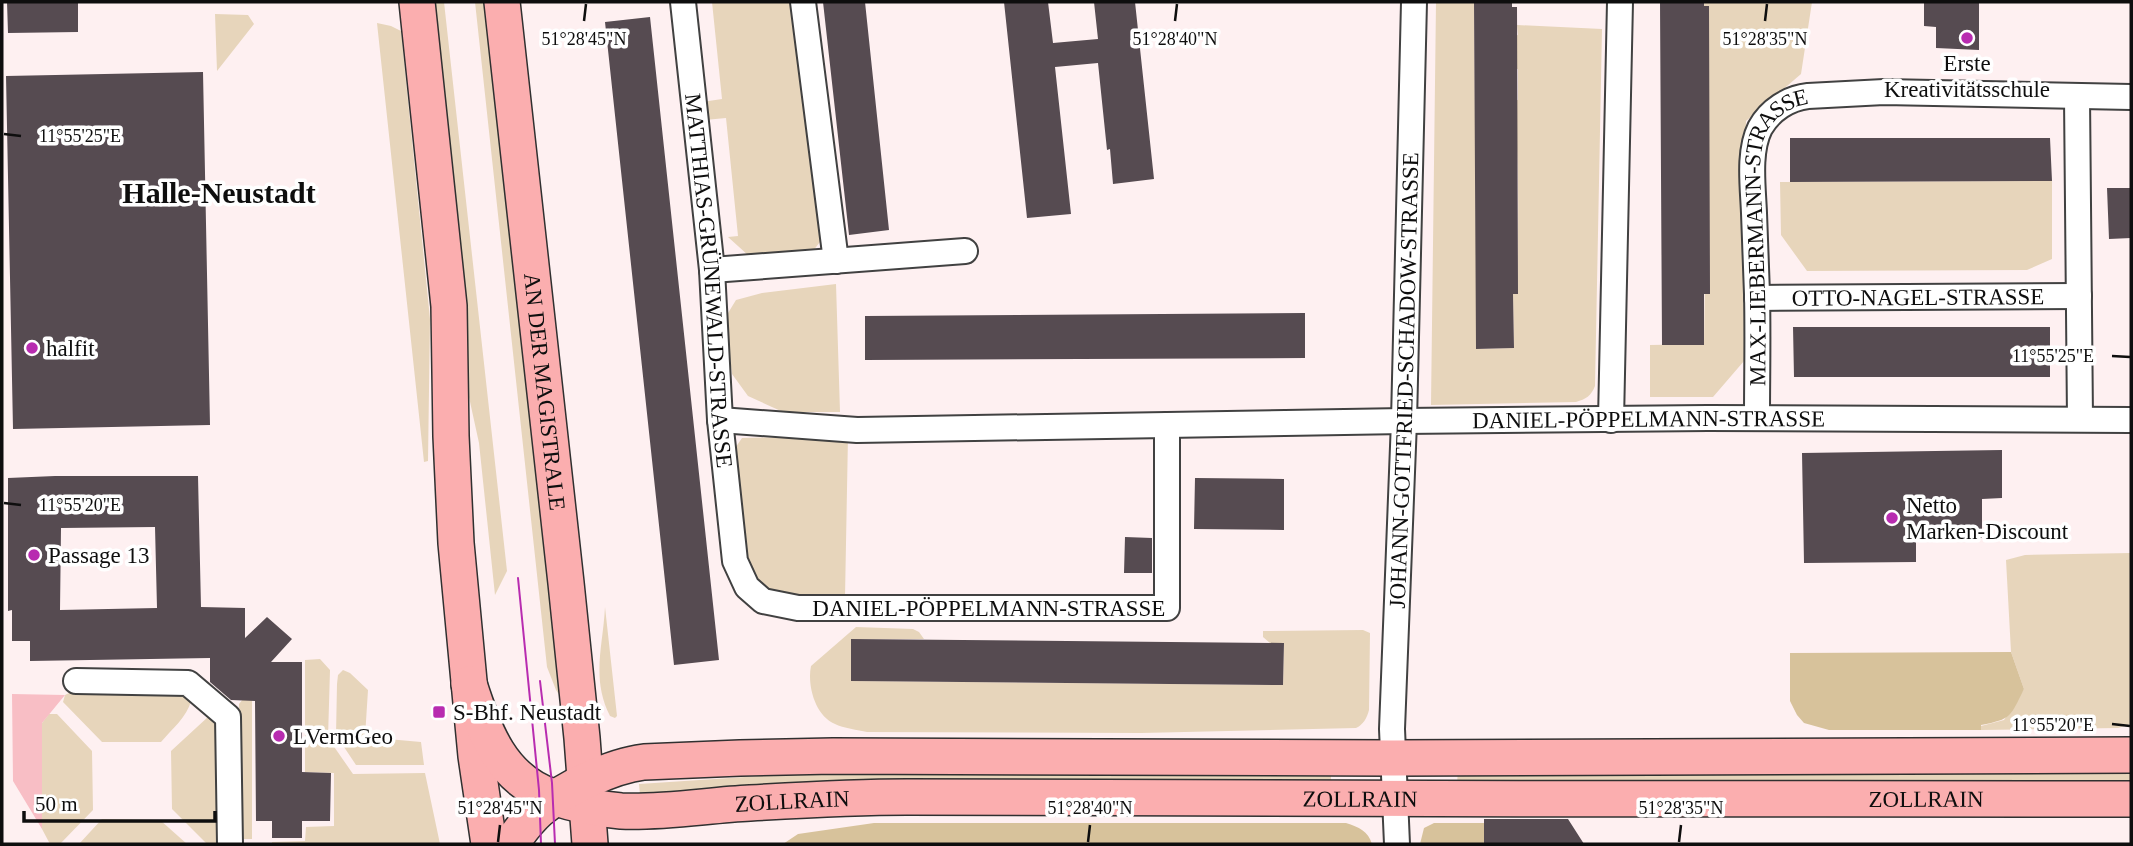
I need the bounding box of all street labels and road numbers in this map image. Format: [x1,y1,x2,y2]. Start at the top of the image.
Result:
street label: MAX-LIEBERMANN-STRASSE [1740,84,1810,386]
street label: MATTHIAS-GRÜNEWALD-STRASSE [680,92,737,469]
street label: JOHANN-GOTTFRIED-SCHADOW-STRASSE [1385,152,1423,609]
street label: AN DER MAGISTRALE [519,271,570,512]
street label: OTTO-NAGEL-STRASSE [1792,284,2044,311]
street label: DANIEL-PÖPPELMANN-STRASSE [1472,406,1825,433]
street label: DANIEL-PÖPPELMANN-STRASSE [812,596,1165,621]
street label: ZOLLRAIN [734,786,850,817]
street label: ZOLLRAIN [1302,787,1418,812]
street label: ZOLLRAIN [1868,787,1984,812]

